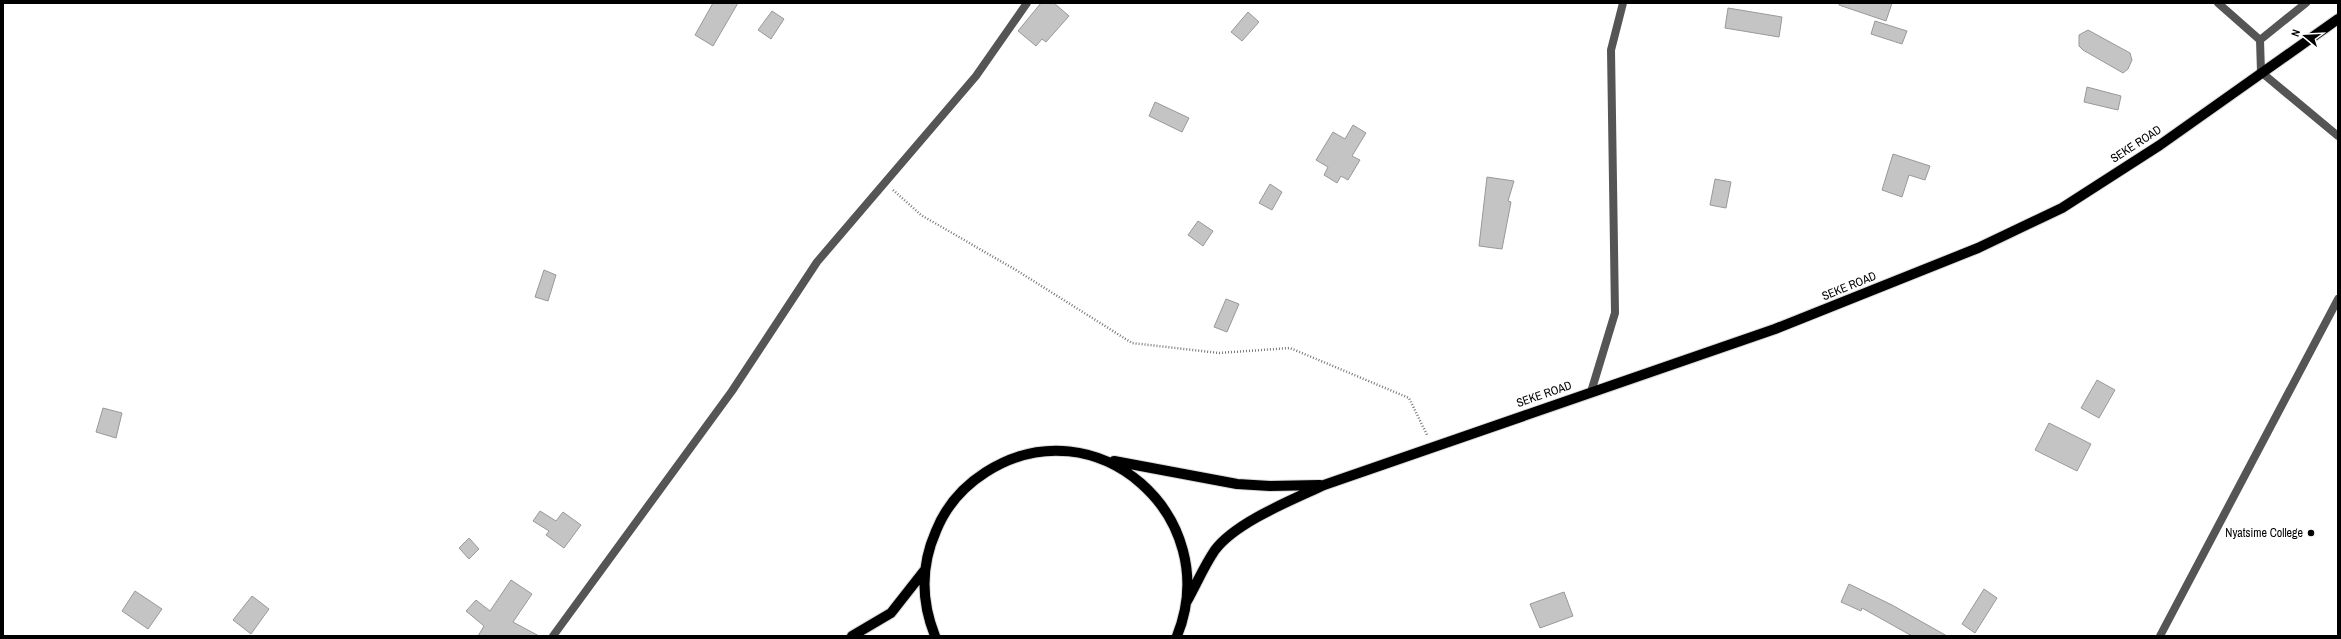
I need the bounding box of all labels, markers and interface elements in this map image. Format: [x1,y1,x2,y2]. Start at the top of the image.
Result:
north arrow [2285,16,2325,56]
text: N [2288,28,2303,38]
street label: SEKE ROAD [2108,122,2164,166]
street label: SEKE ROAD [1819,268,1879,304]
street label: SEKE ROAD [1514,377,1574,411]
place label: Nyatsime College [2225,525,2303,541]
marker: Nyatsime College [2306,528,2316,538]

